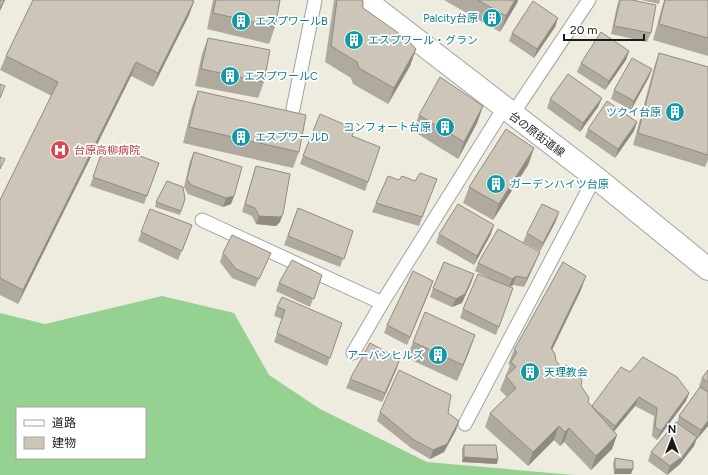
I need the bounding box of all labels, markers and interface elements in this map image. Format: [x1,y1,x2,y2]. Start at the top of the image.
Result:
building icon: Palcity台原 [481,7,503,29]
building icon: エスプワールB [230,10,252,32]
place label: Palcity台原 [423,12,478,25]
place label: エスプワールB [255,15,328,28]
scale bar [564,16,644,42]
text: 20 m [570,23,598,37]
building icon: エスプワール・グラン [343,29,365,51]
place label: エスプワール・グラン [368,34,478,47]
building icon: エスプワールC [219,65,241,87]
place label: エスプワールC [244,70,318,83]
building icon: ツクイ台原 [664,101,686,123]
place label: ツクイ台原 [606,106,661,119]
street label: 台の原街道線 [506,109,567,159]
building icon: コンフォート台原 [434,116,456,138]
place label: コンフォート台原 [343,121,431,134]
building icon: エスプワールD [230,126,252,148]
place label: エスプワールD [255,131,329,144]
hospital icon: 台原高柳病院 [49,139,71,161]
place label: 台原高柳病院 [74,144,140,157]
building icon: ガーデンハイツ台原 [485,173,507,195]
place label: ガーデンハイツ台原 [510,178,609,191]
building icon: アーバンヒルズ [427,344,449,366]
place label: アーバンヒルズ [347,349,424,362]
building icon: 天理教会 [519,361,541,383]
place label: 天理教会 [544,366,588,379]
legend [16,407,146,459]
text: 道路 [52,416,76,430]
north arrow [652,419,692,459]
text: N [668,423,676,436]
text: 建物 [52,436,76,450]

